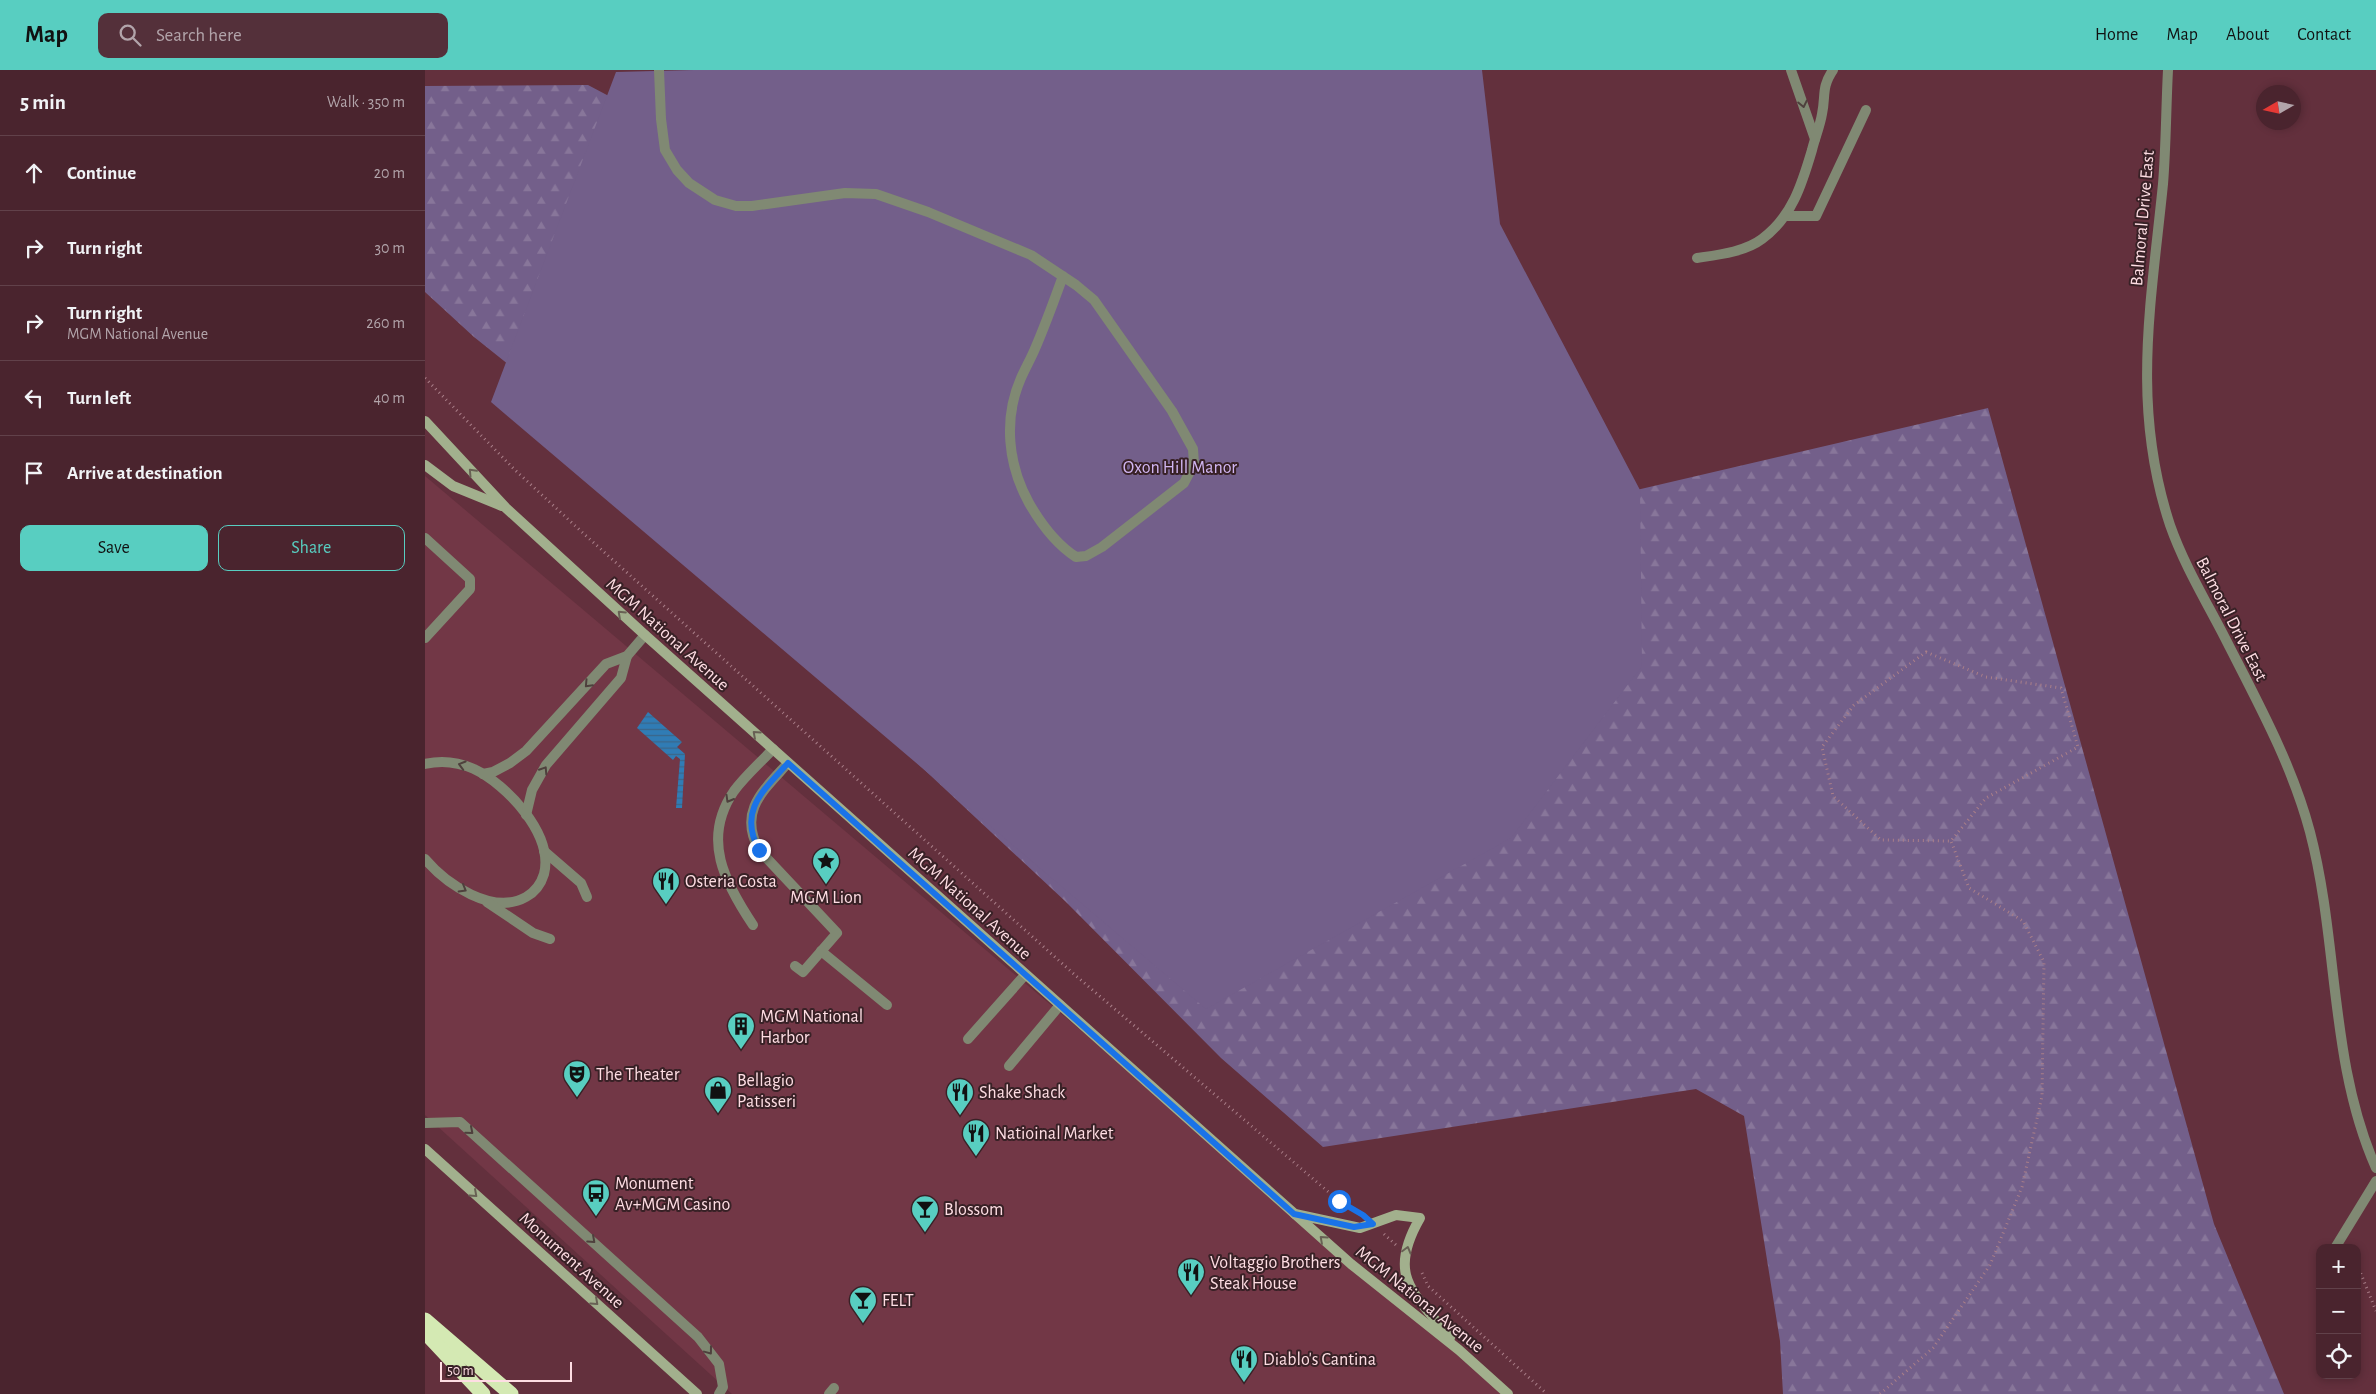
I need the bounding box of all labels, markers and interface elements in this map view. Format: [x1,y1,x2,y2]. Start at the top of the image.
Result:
search box [98,13,448,58]
icon: search [116,21,144,49]
text: Map [25,23,68,47]
text: Search here [156,26,242,45]
text: Home [2095,26,2138,44]
text: Map [2166,26,2198,44]
text: About [2226,26,2269,44]
text: Contact [2297,26,2351,44]
north arrow [2256,85,2301,130]
text: 5 min [20,92,66,113]
text: Walk · 350 m [327,94,405,110]
one-way arrow [1797,100,1808,109]
street label: Balmoral Drive East [2128,149,2158,287]
icon: ahead [20,159,48,187]
text: Continue [67,164,136,183]
text: 20 m [374,165,405,181]
icon: right [20,234,48,262]
text: Turn right [67,239,142,258]
text: 30 m [375,240,405,256]
text: Turn right [67,304,142,323]
icon: right [20,309,48,337]
text: 260 m [366,315,405,331]
text: MGM National Avenue [67,326,208,342]
icon: left [20,384,48,412]
text: Turn left [67,389,131,408]
text: 40 m [373,390,405,406]
icon: arrive [20,459,48,487]
park label: Oxon Hill Manor [1123,459,1237,477]
text: Arrive at destination [67,464,223,483]
one-way arrow [469,468,478,477]
button: Save [20,525,208,571]
button: Share [218,525,405,571]
street label: Balmoral Drive East [2192,555,2270,684]
street label: MGM National Avenue [602,575,732,695]
one-way arrow [618,611,627,620]
one-way arrow [585,678,594,687]
one-way arrow [752,731,761,740]
one-way arrow [459,761,467,771]
one-way arrow [537,766,547,775]
one-way arrow [726,794,736,803]
route end [748,839,771,862]
street label: MGM National Avenue [904,844,1034,964]
place icon: MGM Lion [811,846,841,885]
restaurant icon: Osteria Costa [651,866,681,905]
place label: Osteria Costa [685,873,777,891]
one-way arrow [458,883,467,893]
place label: MGM Lion [790,889,862,907]
place label: MGM National Harbor [760,1008,863,1047]
building icon: MGM National Harbor [726,1011,756,1050]
theatre icon: The Theater [562,1059,592,1098]
place label: The Theater [596,1066,680,1084]
place label: Bellagio Patisseri [737,1072,796,1111]
shop icon: Bellagio Patisseri [703,1075,733,1114]
restaurant icon: Shake Shack [945,1077,975,1116]
place label: Shake Shack [979,1084,1066,1102]
restaurant icon: Natioinal Market [961,1118,991,1157]
place label: Natioinal Market [995,1125,1114,1143]
one-way arrow [465,1126,474,1135]
place label: Monument Av+MGM Casino [615,1175,730,1214]
bus stop icon: Monument Av+MGM Casino [581,1178,611,1217]
one-way arrow [469,1188,478,1197]
route start [1328,1190,1351,1213]
bar icon: Blossom [910,1194,940,1233]
place label: Blossom [944,1201,1003,1219]
street label: Monument Avenue [516,1209,627,1312]
one-way arrow [586,1234,595,1243]
one-way arrow [1319,1236,1328,1245]
street label: MGM National Avenue [1352,1243,1487,1357]
map controls [2316,1244,2361,1379]
button: + [2316,1244,2361,1289]
one-way arrow [1401,1247,1411,1255]
place label: Voltaggio Brothers Steak House [1210,1254,1340,1293]
restaurant icon: Voltaggio Brothers Steak House [1176,1257,1206,1296]
bar icon: FELT [848,1285,878,1324]
button: − [2316,1289,2361,1334]
place label: FELT [882,1292,914,1310]
one-way arrow [590,1297,599,1306]
button: locate [2316,1334,2361,1379]
restaurant icon: Diablo's Cantina [1229,1344,1259,1383]
one-way arrow [704,1345,712,1354]
place label: Diablo's Cantina [1263,1351,1376,1369]
scale bar [440,1359,573,1382]
text: 50 m [447,1364,474,1378]

